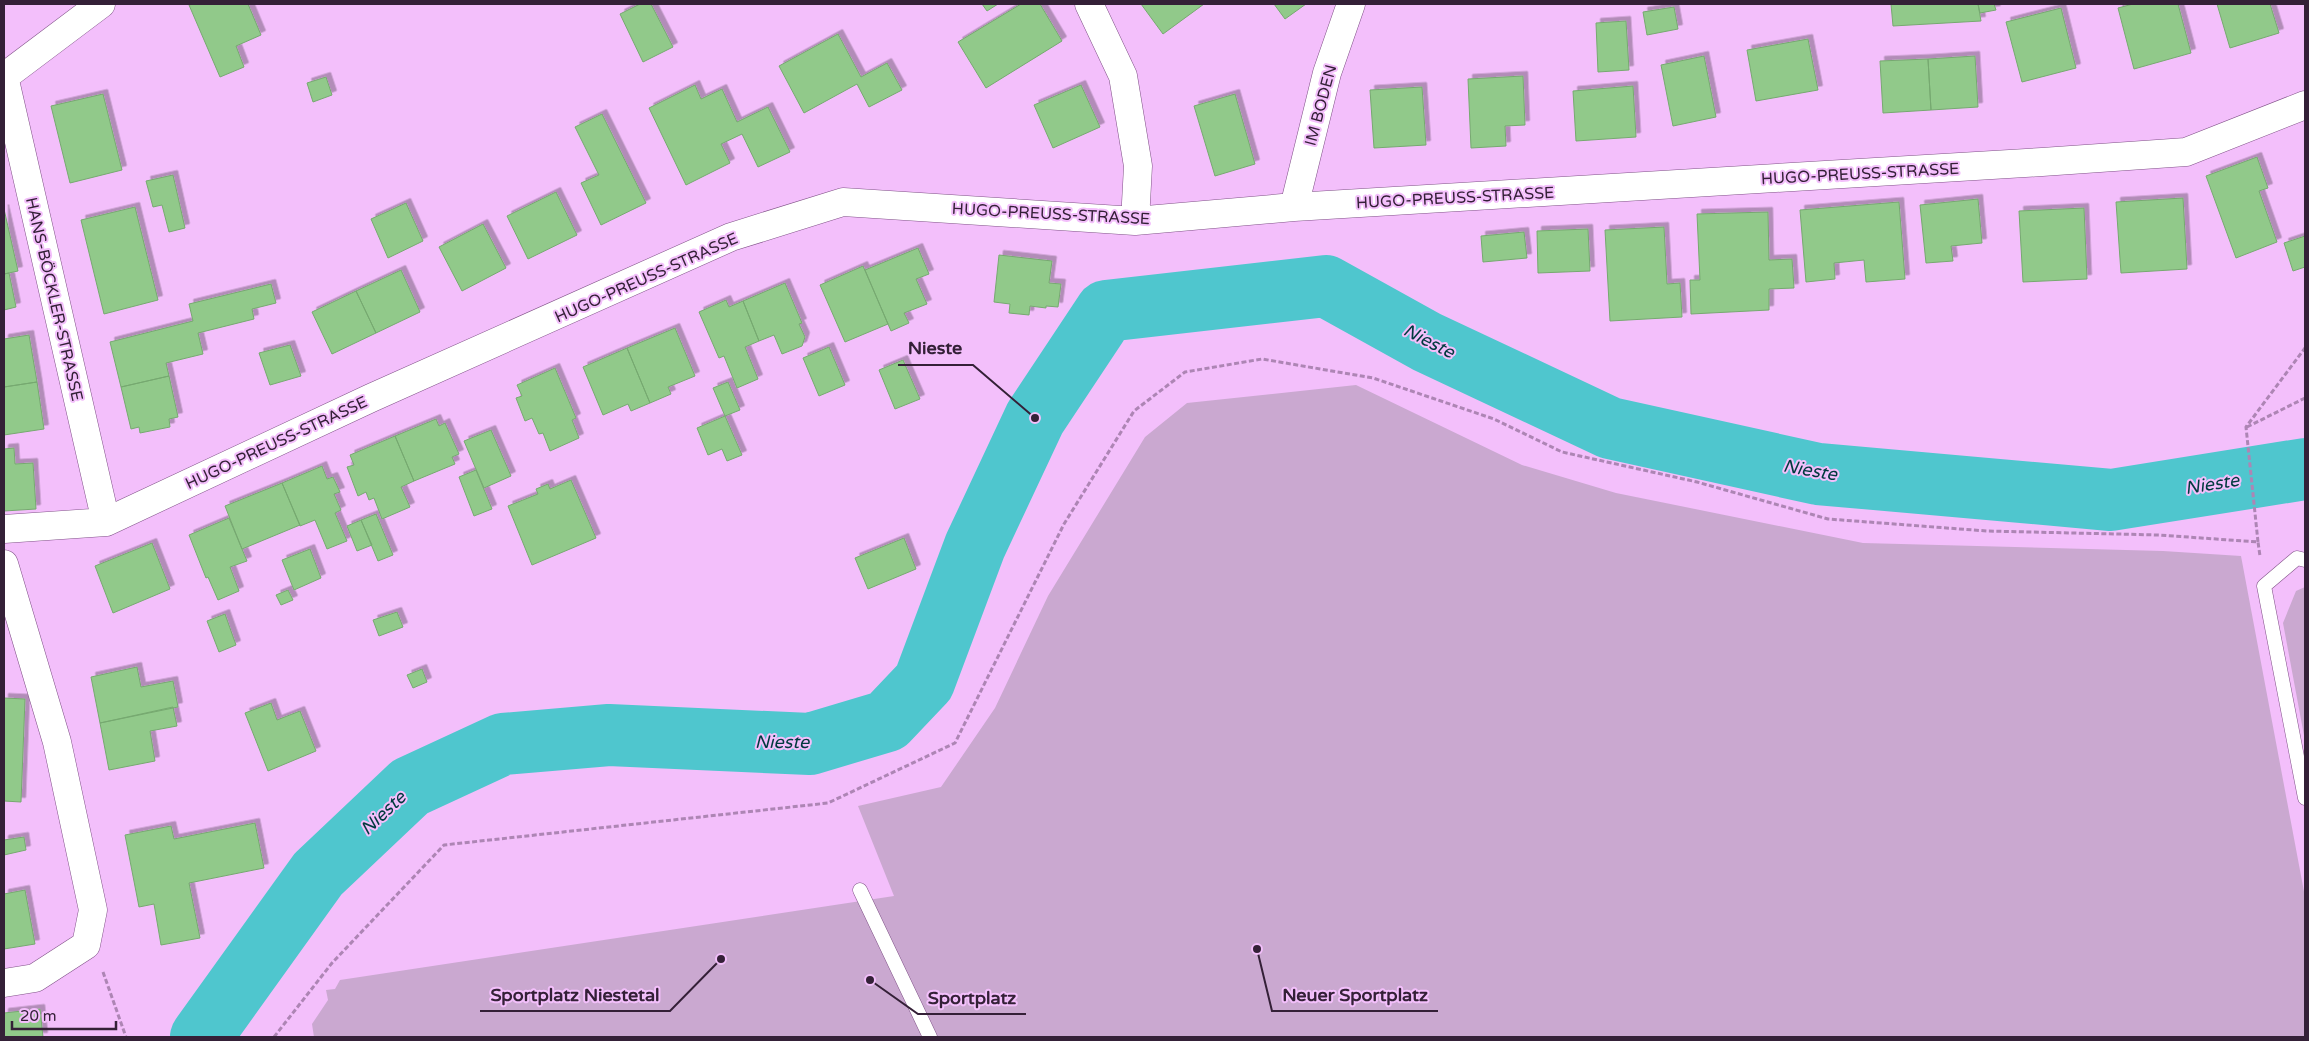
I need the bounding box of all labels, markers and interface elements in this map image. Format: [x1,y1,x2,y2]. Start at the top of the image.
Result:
street label: IM BODEN [1301,62,1341,148]
street label: HUGO-PREUSS-STRASSE [1760,159,1960,189]
street label: HUGO-PREUSS-STRASSE [1355,183,1555,213]
street label: HANS-BÖCKLER-STRASSE [21,195,87,403]
street label: HUGO-PREUSS-STRASSE [951,199,1151,229]
street label: HUGO-PREUSS-STRASSE [552,228,741,327]
water label: Nieste [1400,319,1459,364]
callout: Nieste [898,332,973,365]
text: Nieste [908,337,962,359]
street label: HUGO-PREUSS-STRASSE [182,392,371,494]
water label: Nieste [1781,454,1840,486]
water label: Nieste [2183,469,2241,499]
water label: Nieste [755,731,810,753]
water label: Nieste [356,786,411,840]
callout: Sportplatz Niestetal [480,978,670,1011]
callout: Neuer Sportplatz [1272,978,1438,1011]
callout: Sportplatz [918,981,1026,1014]
text: Sportplatz Niestetal [490,984,660,1006]
text: Neuer Sportplatz [1282,984,1428,1006]
text: Sportplatz [928,987,1016,1009]
scale bar [12,998,116,1030]
text: 20 m [20,1007,57,1025]

